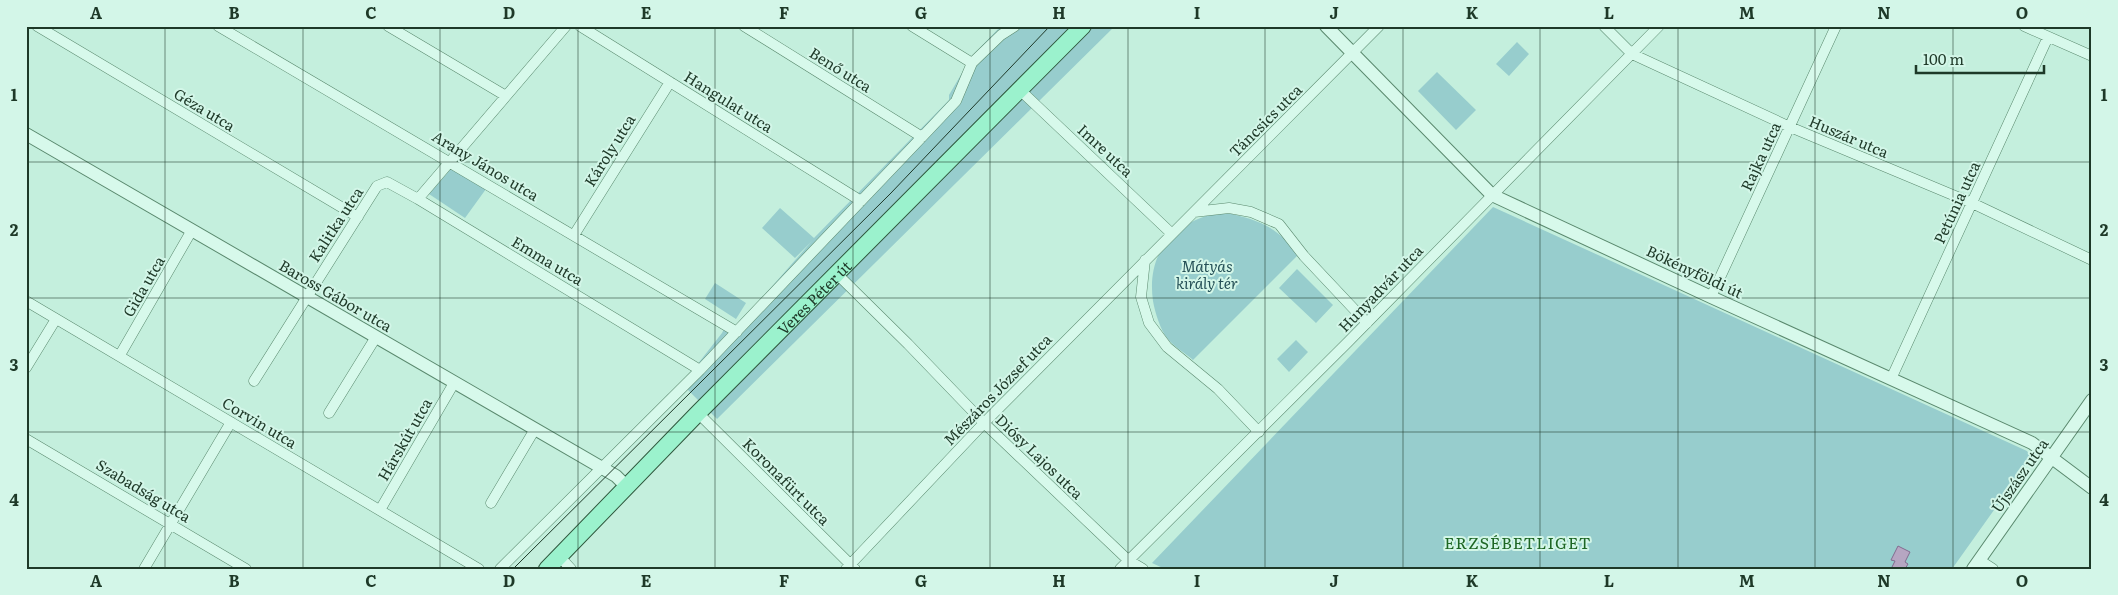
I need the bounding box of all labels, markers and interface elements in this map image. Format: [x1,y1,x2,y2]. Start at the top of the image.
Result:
text: A [90,0,102,24]
text: B [228,0,240,24]
text: C [365,0,377,24]
text: D [503,0,515,24]
text: E [641,0,652,24]
text: F [779,0,789,24]
text: G [915,0,927,24]
text: H [1052,0,1066,24]
text: I [1194,0,1200,24]
text: J [1329,0,1339,24]
text: K [1466,0,1479,24]
text: L [1604,0,1614,24]
text: M [1739,0,1755,24]
text: N [1877,0,1891,24]
text: O [2016,0,2028,24]
street label: Benő utca [805,41,877,98]
scale bar [1916,42,2043,74]
text: 100 m [1923,47,1964,70]
street label: Hangulat utca [680,65,779,138]
street label: Táncsics utca [1223,78,1307,162]
text: 1 [11,82,18,106]
street label: Géza utca [170,82,241,137]
text: 1 [2101,82,2108,106]
street label: Károly utca [578,109,641,191]
street label: Huszár utca [1806,109,1893,163]
street label: Rajka utca [1734,117,1786,194]
street label: Imre utca [1073,118,1140,183]
street label: Arany János utca [428,124,545,206]
street label: Petúnia utca [1927,156,1986,247]
street label: Kalitka utca [302,181,368,266]
text: 2 [10,217,19,241]
text: 2 [2100,217,2109,241]
street label: Emma utca [508,229,589,291]
street label: Hunyadvár utca [1332,239,1428,337]
street label: Bökényföldi út [1643,239,1747,303]
street label: Gida utca [116,250,170,321]
street label: Baross Gábor utca [275,253,398,337]
street label: Veres Péter út [771,254,856,339]
park label: Mátyás király tér [1176,254,1238,294]
street label: Mészáros József utca [938,327,1057,450]
text: 3 [10,352,19,376]
text: 3 [2100,352,2109,376]
street label: Corvin utca [218,391,303,454]
street label: Hárskút utca [371,393,437,485]
street label: Diósy Lajos utca [991,408,1090,505]
street label: Koronafürt utca [738,432,837,531]
street label: Újszász utca [1985,432,2054,517]
street label: Szabadság utca [92,453,197,528]
text: 4 [9,487,19,511]
text: 4 [2099,487,2109,511]
district label: ERZSÉBETLIGET [1444,530,1592,554]
text: A [90,568,102,592]
text: B [228,568,240,592]
text: C [365,568,377,592]
text: D [503,568,515,592]
text: E [641,568,652,592]
text: F [779,568,789,592]
text: G [915,568,927,592]
text: H [1052,568,1066,592]
text: I [1194,568,1200,592]
text: J [1329,568,1339,592]
text: K [1466,568,1479,592]
text: L [1604,568,1614,592]
text: M [1739,568,1755,592]
text: N [1877,568,1891,592]
text: O [2016,568,2028,592]

